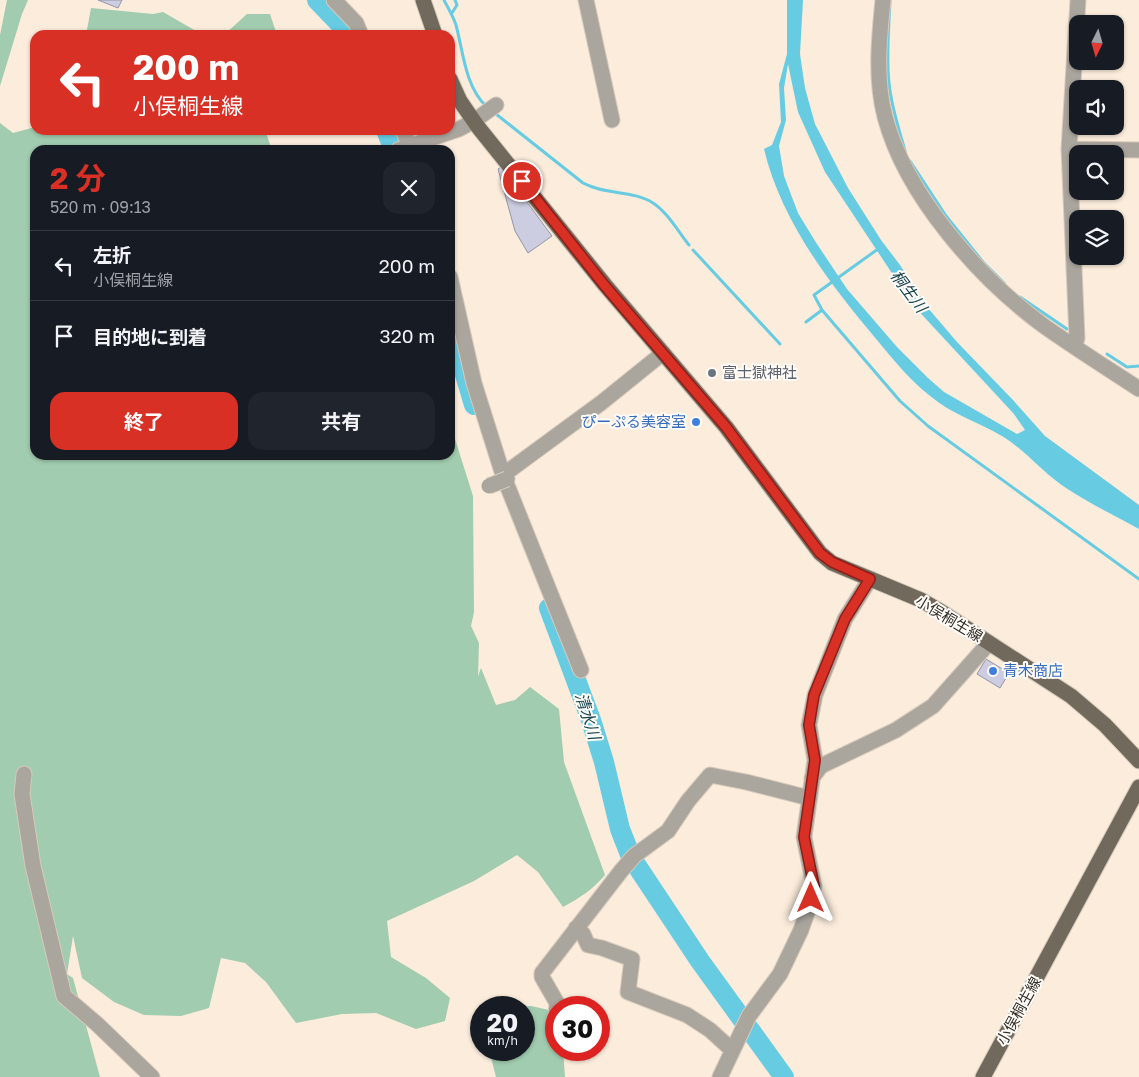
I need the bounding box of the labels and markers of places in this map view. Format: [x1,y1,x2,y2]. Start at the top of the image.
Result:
pin [501,160,543,202]
place label: 富士獄神社 [722,363,797,381]
marker: 富士獄神社 [706,367,718,379]
place label: ぴーぷる美容室 [582,412,686,430]
marker: ぴーぷる美容室 [690,416,702,428]
place label: 青木商店 [1003,661,1063,679]
marker: 青木商店 [987,665,999,677]

